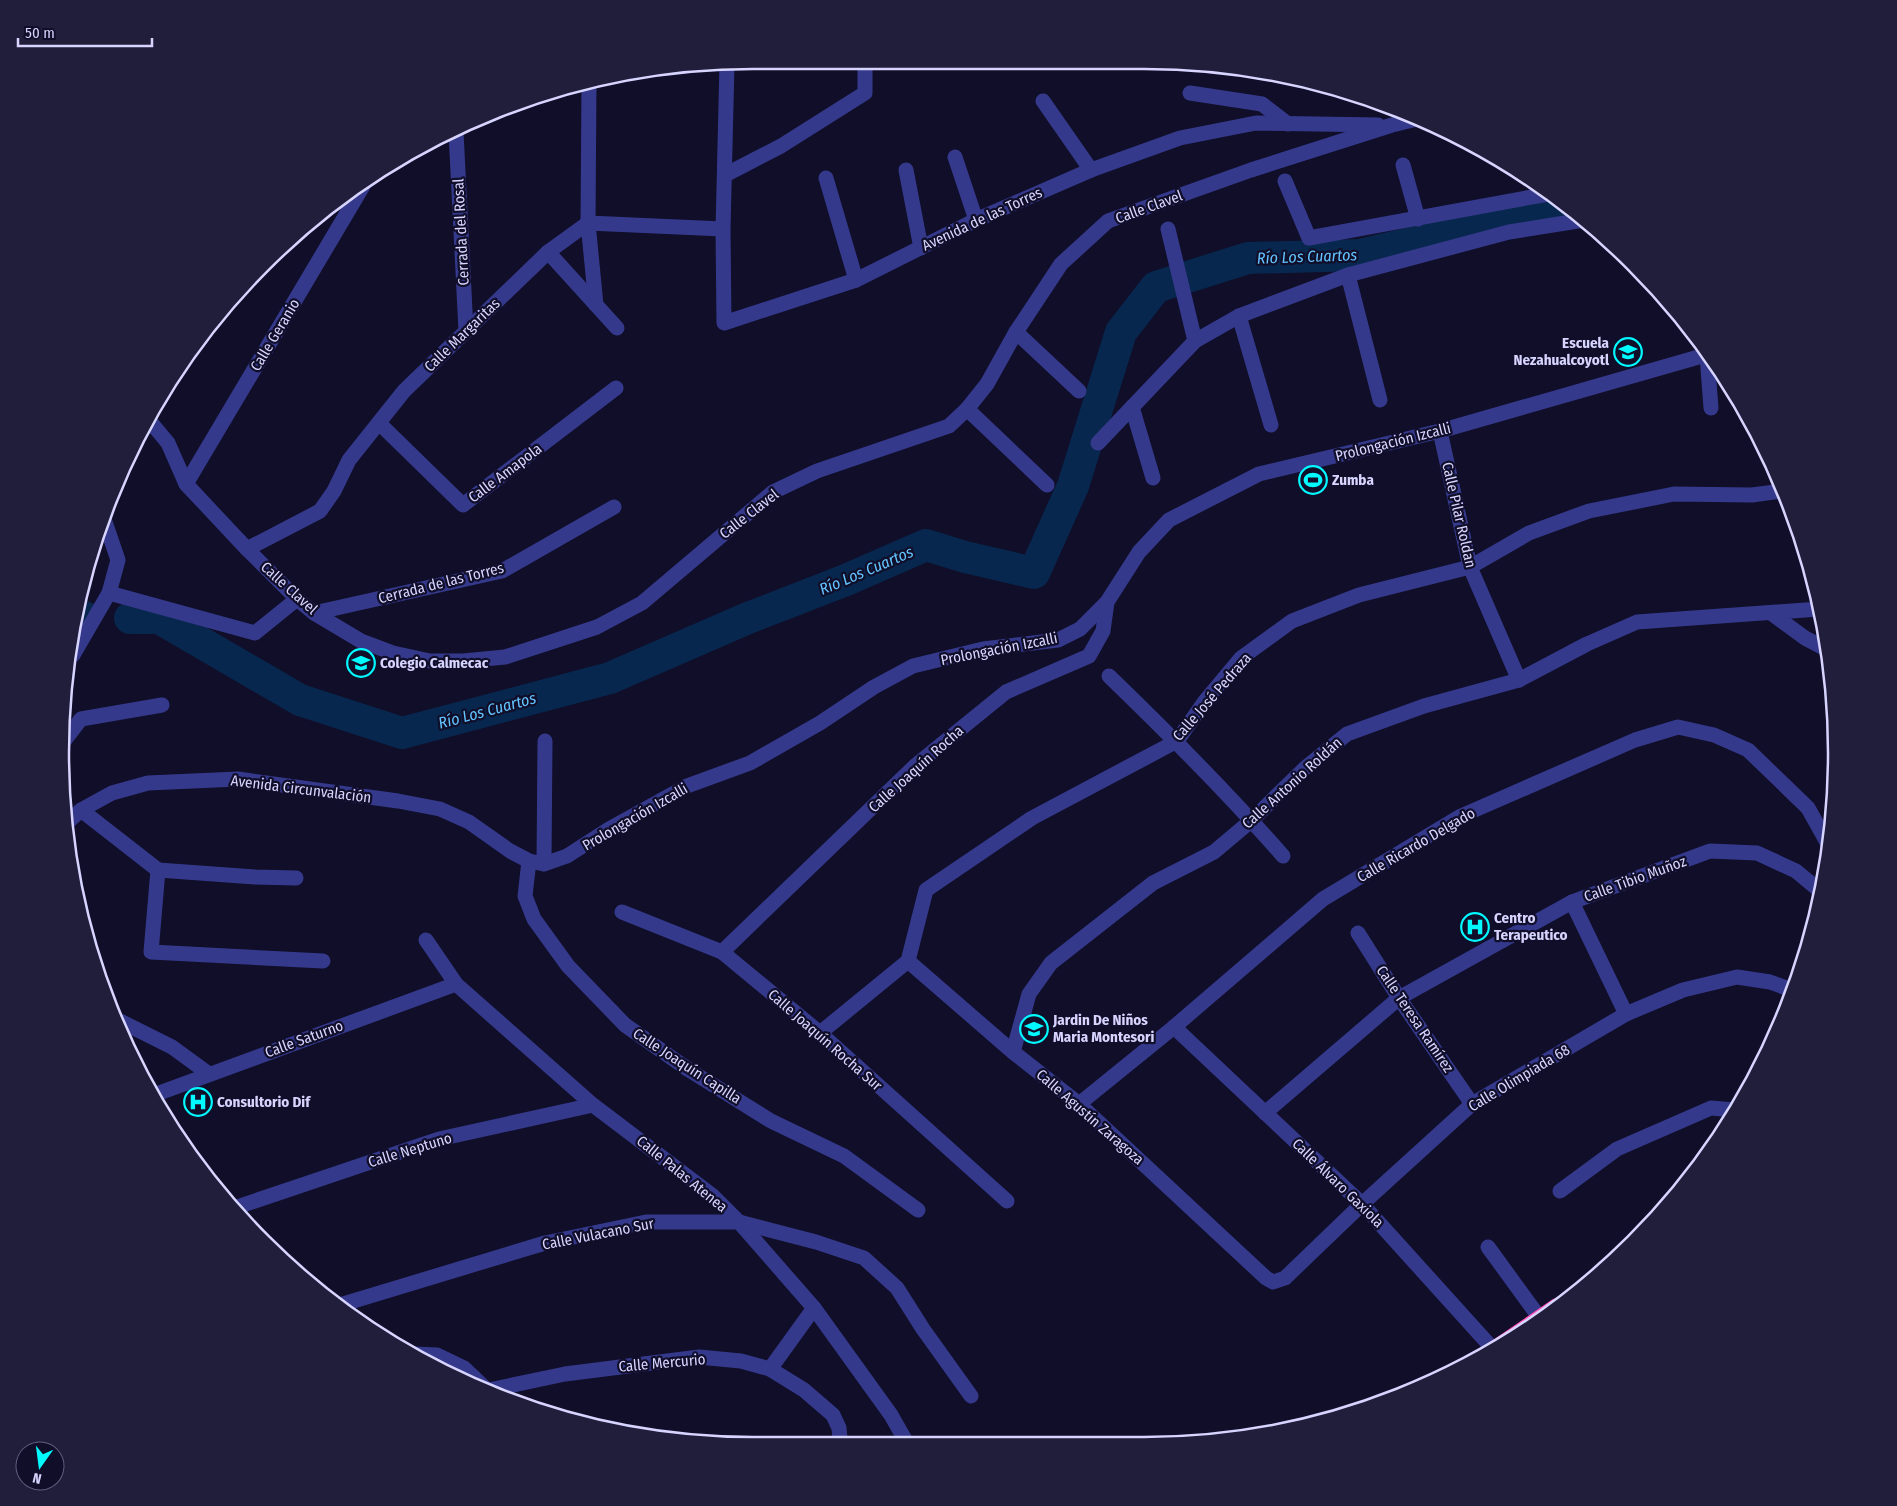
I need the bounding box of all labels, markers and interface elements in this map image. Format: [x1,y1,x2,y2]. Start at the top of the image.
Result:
scale bar [18,15,151,47]
text: 50 m [25,24,55,42]
street label: Cerrada del Rosal [449,178,473,286]
street label: Avenida de las Torres [919,183,1045,255]
street label: Calle Clavel [1113,187,1185,227]
water label: Río Los Cuartos [1257,245,1358,268]
street label: Calle Margaritas [420,294,504,376]
street label: Calle Geranio [246,295,304,374]
place label: Escuela Nezahualcoyotl [1514,334,1610,369]
school or university icon: Escuela Nezahualcoyotl [1613,337,1643,367]
street label: Prolongación Izcalli [1333,419,1453,465]
street label: Calle Amapola [465,440,545,506]
street label: Calle Pilar Roldan [1438,460,1480,570]
sports icon: Zumba [1298,465,1328,495]
place label: Zumba [1332,471,1374,489]
street label: Calle Clavel [716,485,782,543]
water label: Río Los Cuartos [816,542,916,599]
street label: Calle Clavel [257,558,321,618]
street label: Cerrada de las Torres [376,559,506,607]
street label: Prolongación Izcalli [939,629,1059,669]
school or university icon: Colegio Calmecac [346,648,376,678]
street label: Calle José Pedraza [1169,649,1255,745]
place label: Colegio Calmecac [380,654,489,672]
water label: Río Los Cuartos [436,688,538,733]
street label: Calle Joaquín Rocha [865,722,967,816]
street label: Calle Antonio Roldán [1238,734,1346,832]
street label: Avenida Circunvalación [230,771,372,807]
street label: Prolongación Izcalli [579,780,691,854]
street label: Calle Ricardo Delgado [1354,804,1478,886]
street label: Calle Tibio Muñoz [1581,852,1689,906]
place label: Centro Terapeutico [1494,909,1568,944]
hospital icon: Centro Terapeutico [1460,912,1490,942]
street label: Calle Teresa Ramírez [1373,962,1457,1076]
street label: Calle Joaquín Rocha Sur [764,986,886,1095]
place label: Jardin De Niños Maria Montesori [1052,1011,1155,1046]
school or university icon: Jardin De Niños Maria Montesori [1019,1014,1049,1044]
street label: Calle Saturno [262,1016,346,1061]
street label: Calle Joaquín Capilla [629,1024,745,1108]
street label: Calle Olimpiada 68 [1465,1041,1573,1115]
street label: Calle Agustín Zaragoza [1033,1065,1147,1169]
hospital icon: Consultorio Dif [183,1087,213,1117]
place label: Consultorio Dif [217,1093,311,1111]
street label: Calle Neptuno [366,1129,454,1171]
street label: Calle Palas Atenea [633,1132,731,1216]
street label: Calle Álvaro Gaxiola [1288,1135,1388,1231]
street label: Calle Vulacano Sur [541,1214,656,1254]
street label: Calle Mercurio [618,1350,706,1376]
north arrow [15,1441,65,1491]
text: N [31,1469,43,1487]

